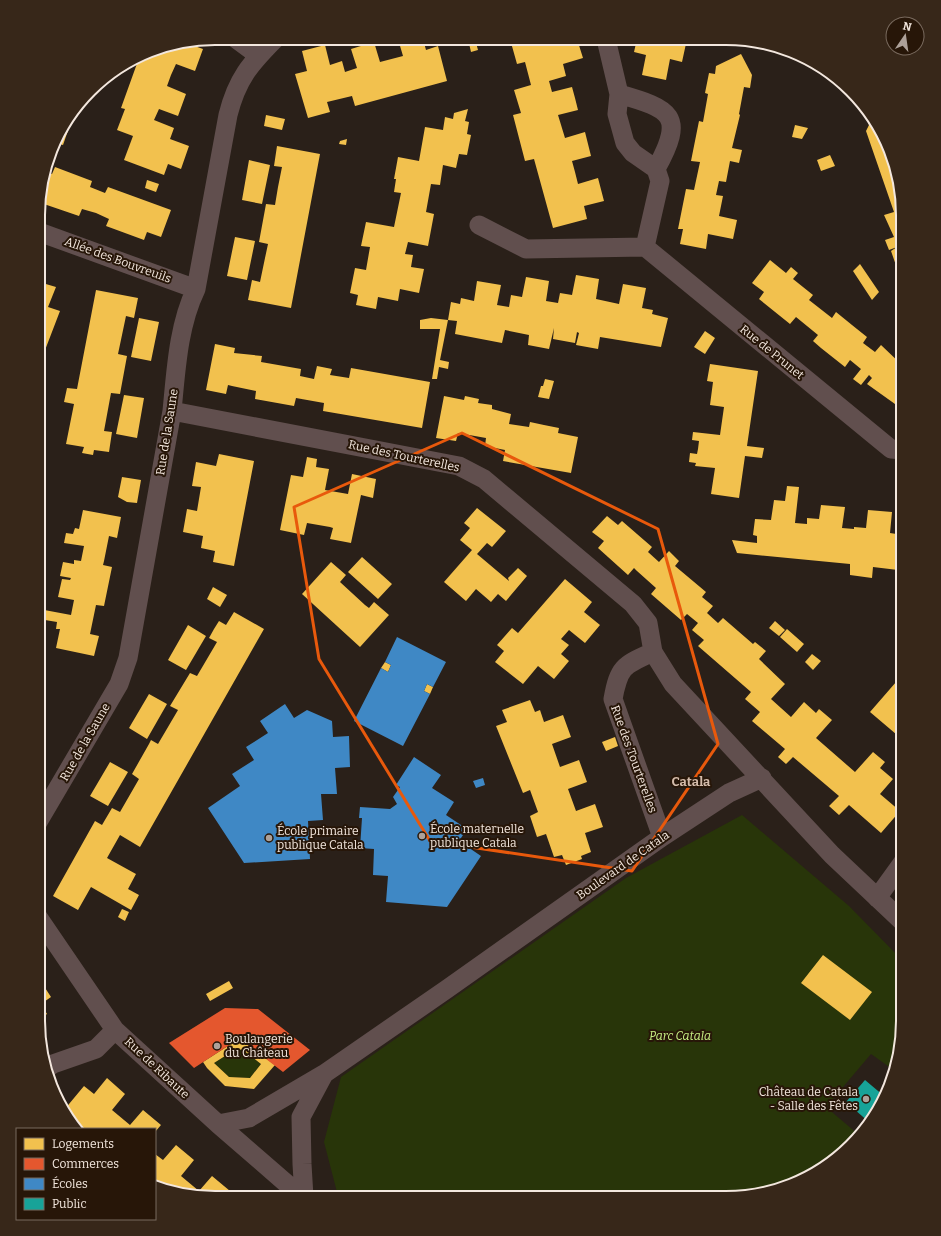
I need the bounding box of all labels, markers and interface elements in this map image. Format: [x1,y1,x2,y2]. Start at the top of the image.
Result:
north arrow [885,16,925,56]
text: N [902,19,913,34]
street label: Allée des Bouvreuils [63,234,173,286]
street label: Rue de Prunet [737,322,807,383]
street label: Rue de la Saune [153,388,181,476]
street label: Rue des Tourterelles [347,437,461,475]
street label: Rue de la Saune [57,701,113,783]
street label: Rue des Tourterelles [608,703,660,815]
district label: Catala [672,774,711,789]
place label: École maternelle publique Catala [430,821,524,850]
place label: École primaire publique Catala [277,823,364,852]
street label: Boulevard de Catala [574,828,672,902]
marker: École maternelle publique Catala [417,831,427,841]
marker: École primaire publique Catala [264,833,274,843]
park label: Parc Catala [649,1029,711,1043]
place label: Boulangerie du Château [225,1032,293,1060]
street label: Rue de Ribaute [122,1035,192,1101]
marker: Boulangerie du Château [212,1041,222,1051]
place label: Château de Catala - Salle des Fêtes [759,1085,858,1113]
marker: Château de Catala - Salle des Fêtes [861,1094,871,1104]
legend [16,1128,156,1220]
text: Logements [52,1137,114,1151]
text: Commerces [52,1157,119,1171]
text: Écoles [52,1176,88,1191]
text: Public [52,1197,87,1211]

